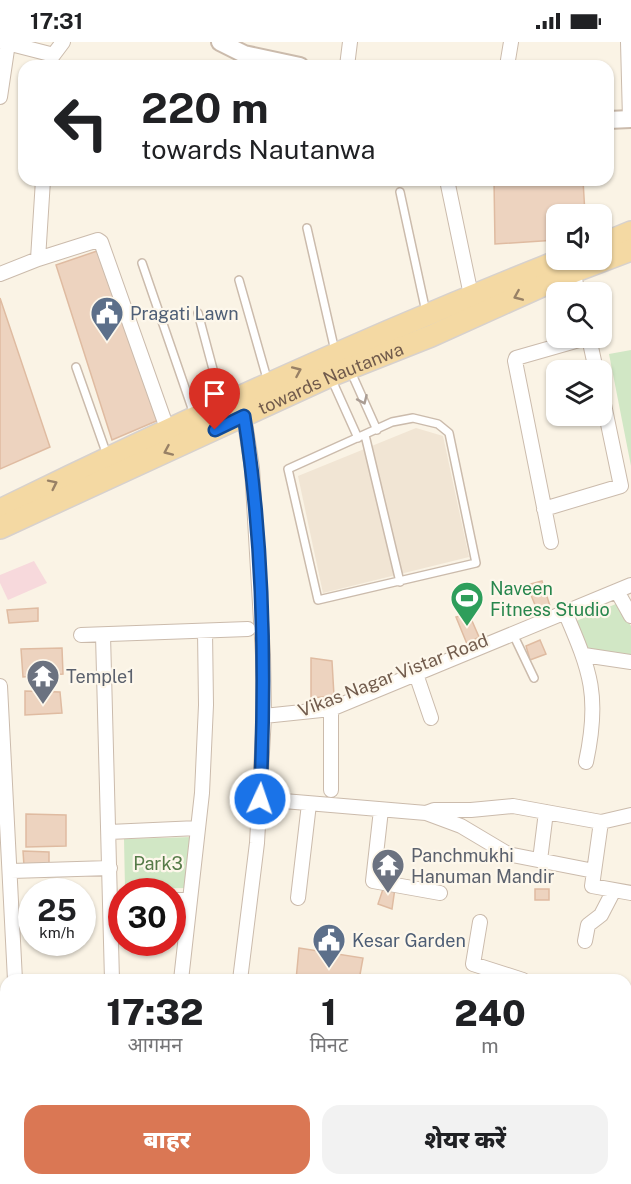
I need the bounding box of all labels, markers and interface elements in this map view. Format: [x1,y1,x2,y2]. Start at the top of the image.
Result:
text: 17:31 [30,8,83,34]
text: 220 m [141,83,269,132]
icon: left [42,84,120,162]
text: towards Nautanwa [141,133,375,165]
map controls [546,204,612,426]
button: sound [546,204,612,270]
button: search [546,282,612,348]
one-way arrow [514,289,525,301]
public building icon: Pragati Lawn [89,295,125,342]
place label: Pragati Lawn [130,303,239,324]
street label: towards Nautanwa [254,338,406,418]
button: layers [546,360,612,426]
one-way arrow [291,366,302,378]
pin [189,368,240,430]
icon: arrive [198,377,231,410]
one-way arrow [356,393,368,404]
one-way arrow [163,444,174,456]
one-way arrow [46,480,57,491]
place label: Naveen Fitness Studio [490,578,610,620]
sports icon: Naveen Fitness Studio [449,580,485,627]
street label: Vikas Nagar Vistar Road [295,629,491,721]
temple icon: Temple1 [25,658,61,705]
place label: Temple1 [66,666,134,687]
position arrow [228,767,292,831]
place label: Panchmukhi Hanuman Mandir [411,845,555,887]
temple icon: Panchmukhi Hanuman Mandir [370,847,406,894]
park label: Park3 [133,853,183,874]
speed limit sign: 30 [108,878,186,956]
text: 25 [37,892,77,928]
public building icon: Kesar Garden [311,922,347,969]
text: km/h [39,924,75,941]
place label: Kesar Garden [352,930,466,951]
text: 17:32 [106,991,203,1033]
text: 1 [321,991,337,1033]
text: 240 [454,992,526,1034]
text: आगमन [127,1033,182,1057]
text: मिनट [310,1033,348,1057]
text: m [481,1034,499,1058]
button: बाहर [24,1105,310,1174]
button: शेयर करें [322,1105,608,1174]

